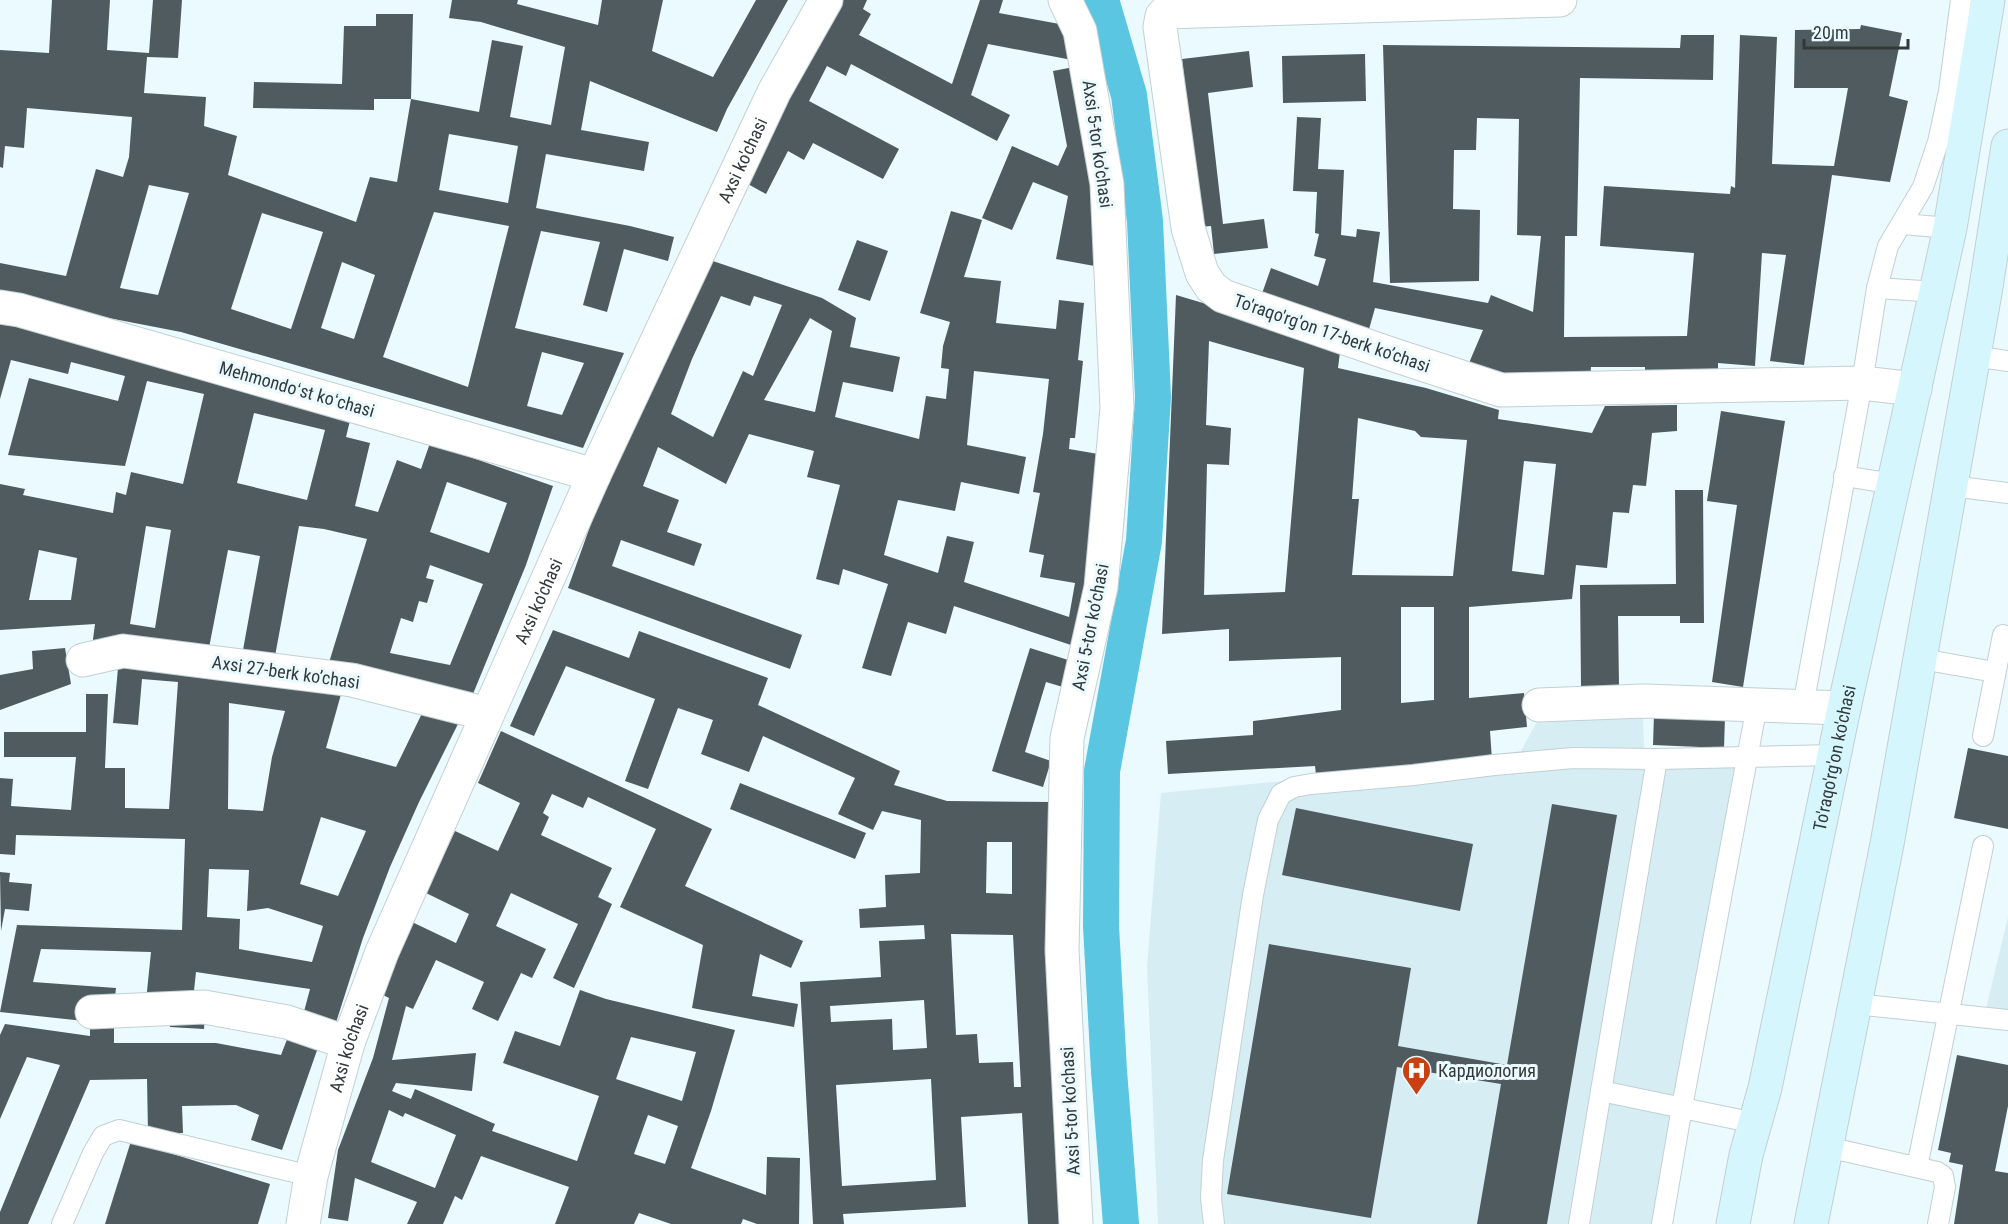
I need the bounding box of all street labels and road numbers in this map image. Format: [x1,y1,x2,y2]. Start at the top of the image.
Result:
street label: Аxsi 5-tor koʼchasi [1079,79,1117,209]
street label: Axsi ko'chasi [713,114,771,206]
street label: To'raqo'rg'on 17-berk koʼchasi [1231,290,1433,376]
street label: Mehmondoʻst koʻchasi [217,357,377,421]
street label: Axsi ko'chasi [510,555,566,647]
street label: Аxsi 5-tor koʼchasi [1067,562,1113,692]
street label: Аxsi 27-berk koʼchasi [211,651,361,693]
street label: To'raqo'rg'on ko'chasi [1808,683,1859,833]
street label: Axsi ko'chasi [324,1001,372,1094]
street label: Аxsi 5-tor koʼchasi [1056,1046,1084,1176]

